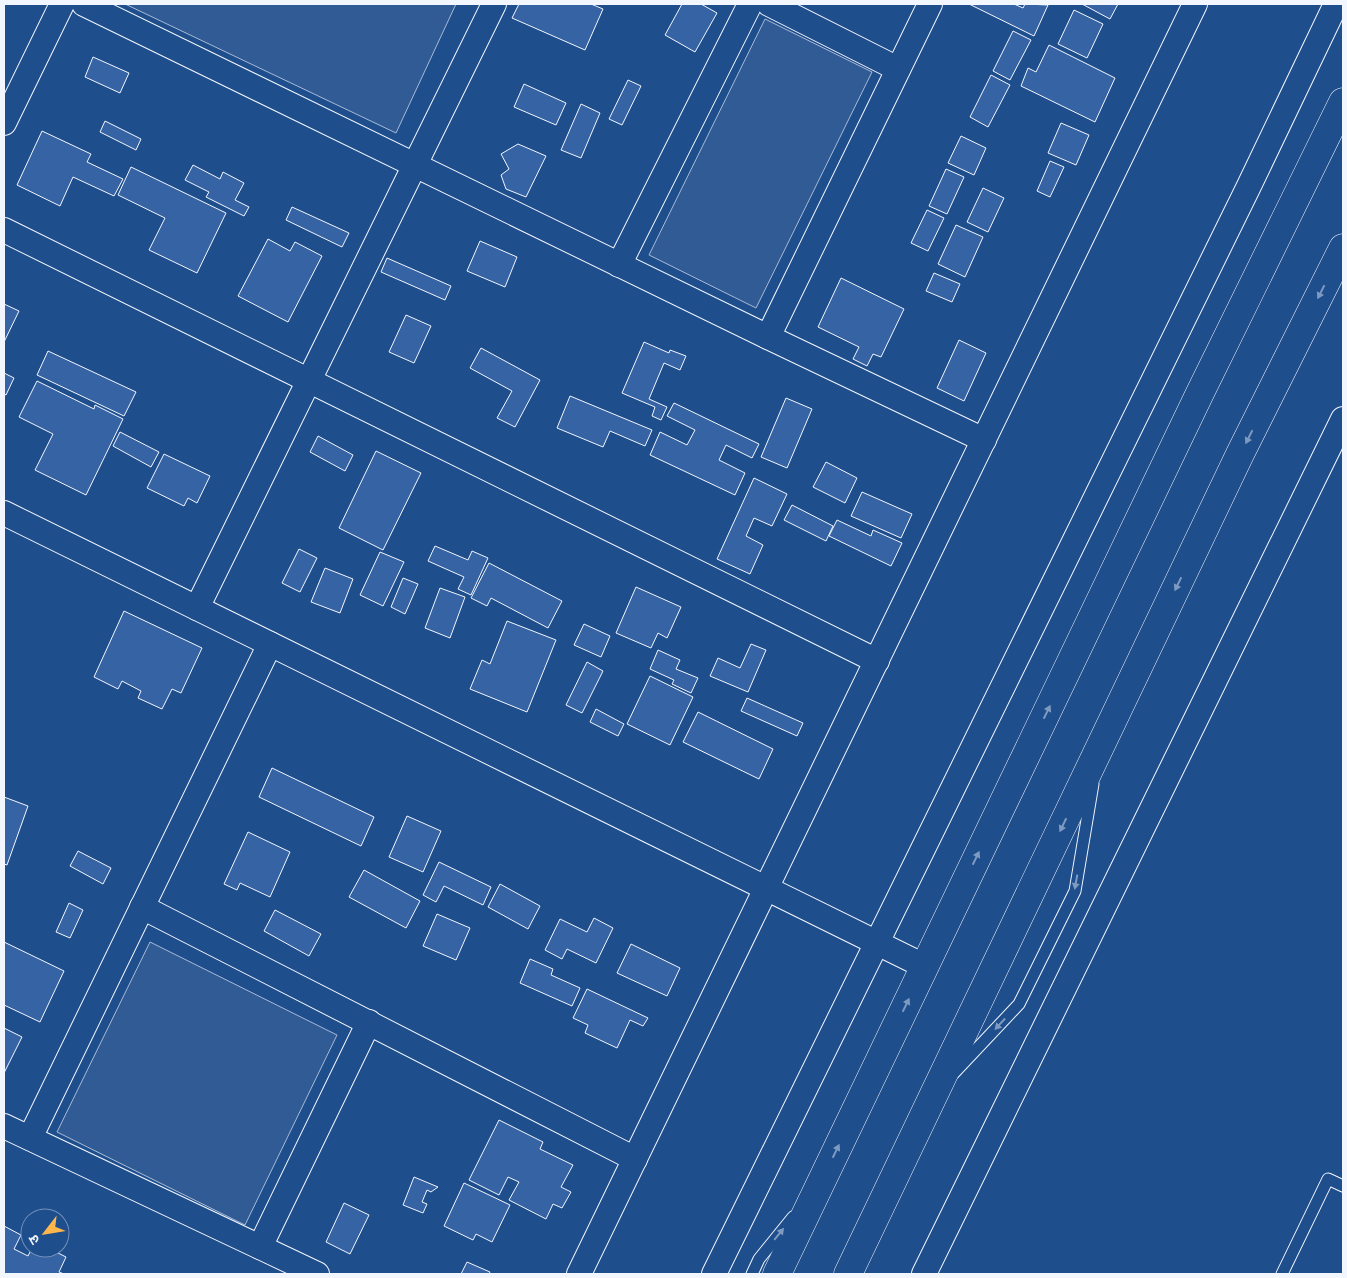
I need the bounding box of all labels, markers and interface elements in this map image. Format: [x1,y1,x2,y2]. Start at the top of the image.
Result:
one-way arrow [1317,285,1325,299]
one-way arrow [1245,430,1253,444]
one-way arrow [1174,576,1183,591]
one-way arrow [1043,705,1051,719]
one-way arrow [1059,818,1067,832]
one-way arrow [973,851,981,865]
one-way arrow [1072,875,1080,890]
one-way arrow [902,998,910,1012]
one-way arrow [994,1018,1006,1030]
one-way arrow [832,1144,840,1159]
north arrow [20,1208,70,1258]
one-way arrow [773,1228,784,1241]
text: उ [24,1231,43,1248]

